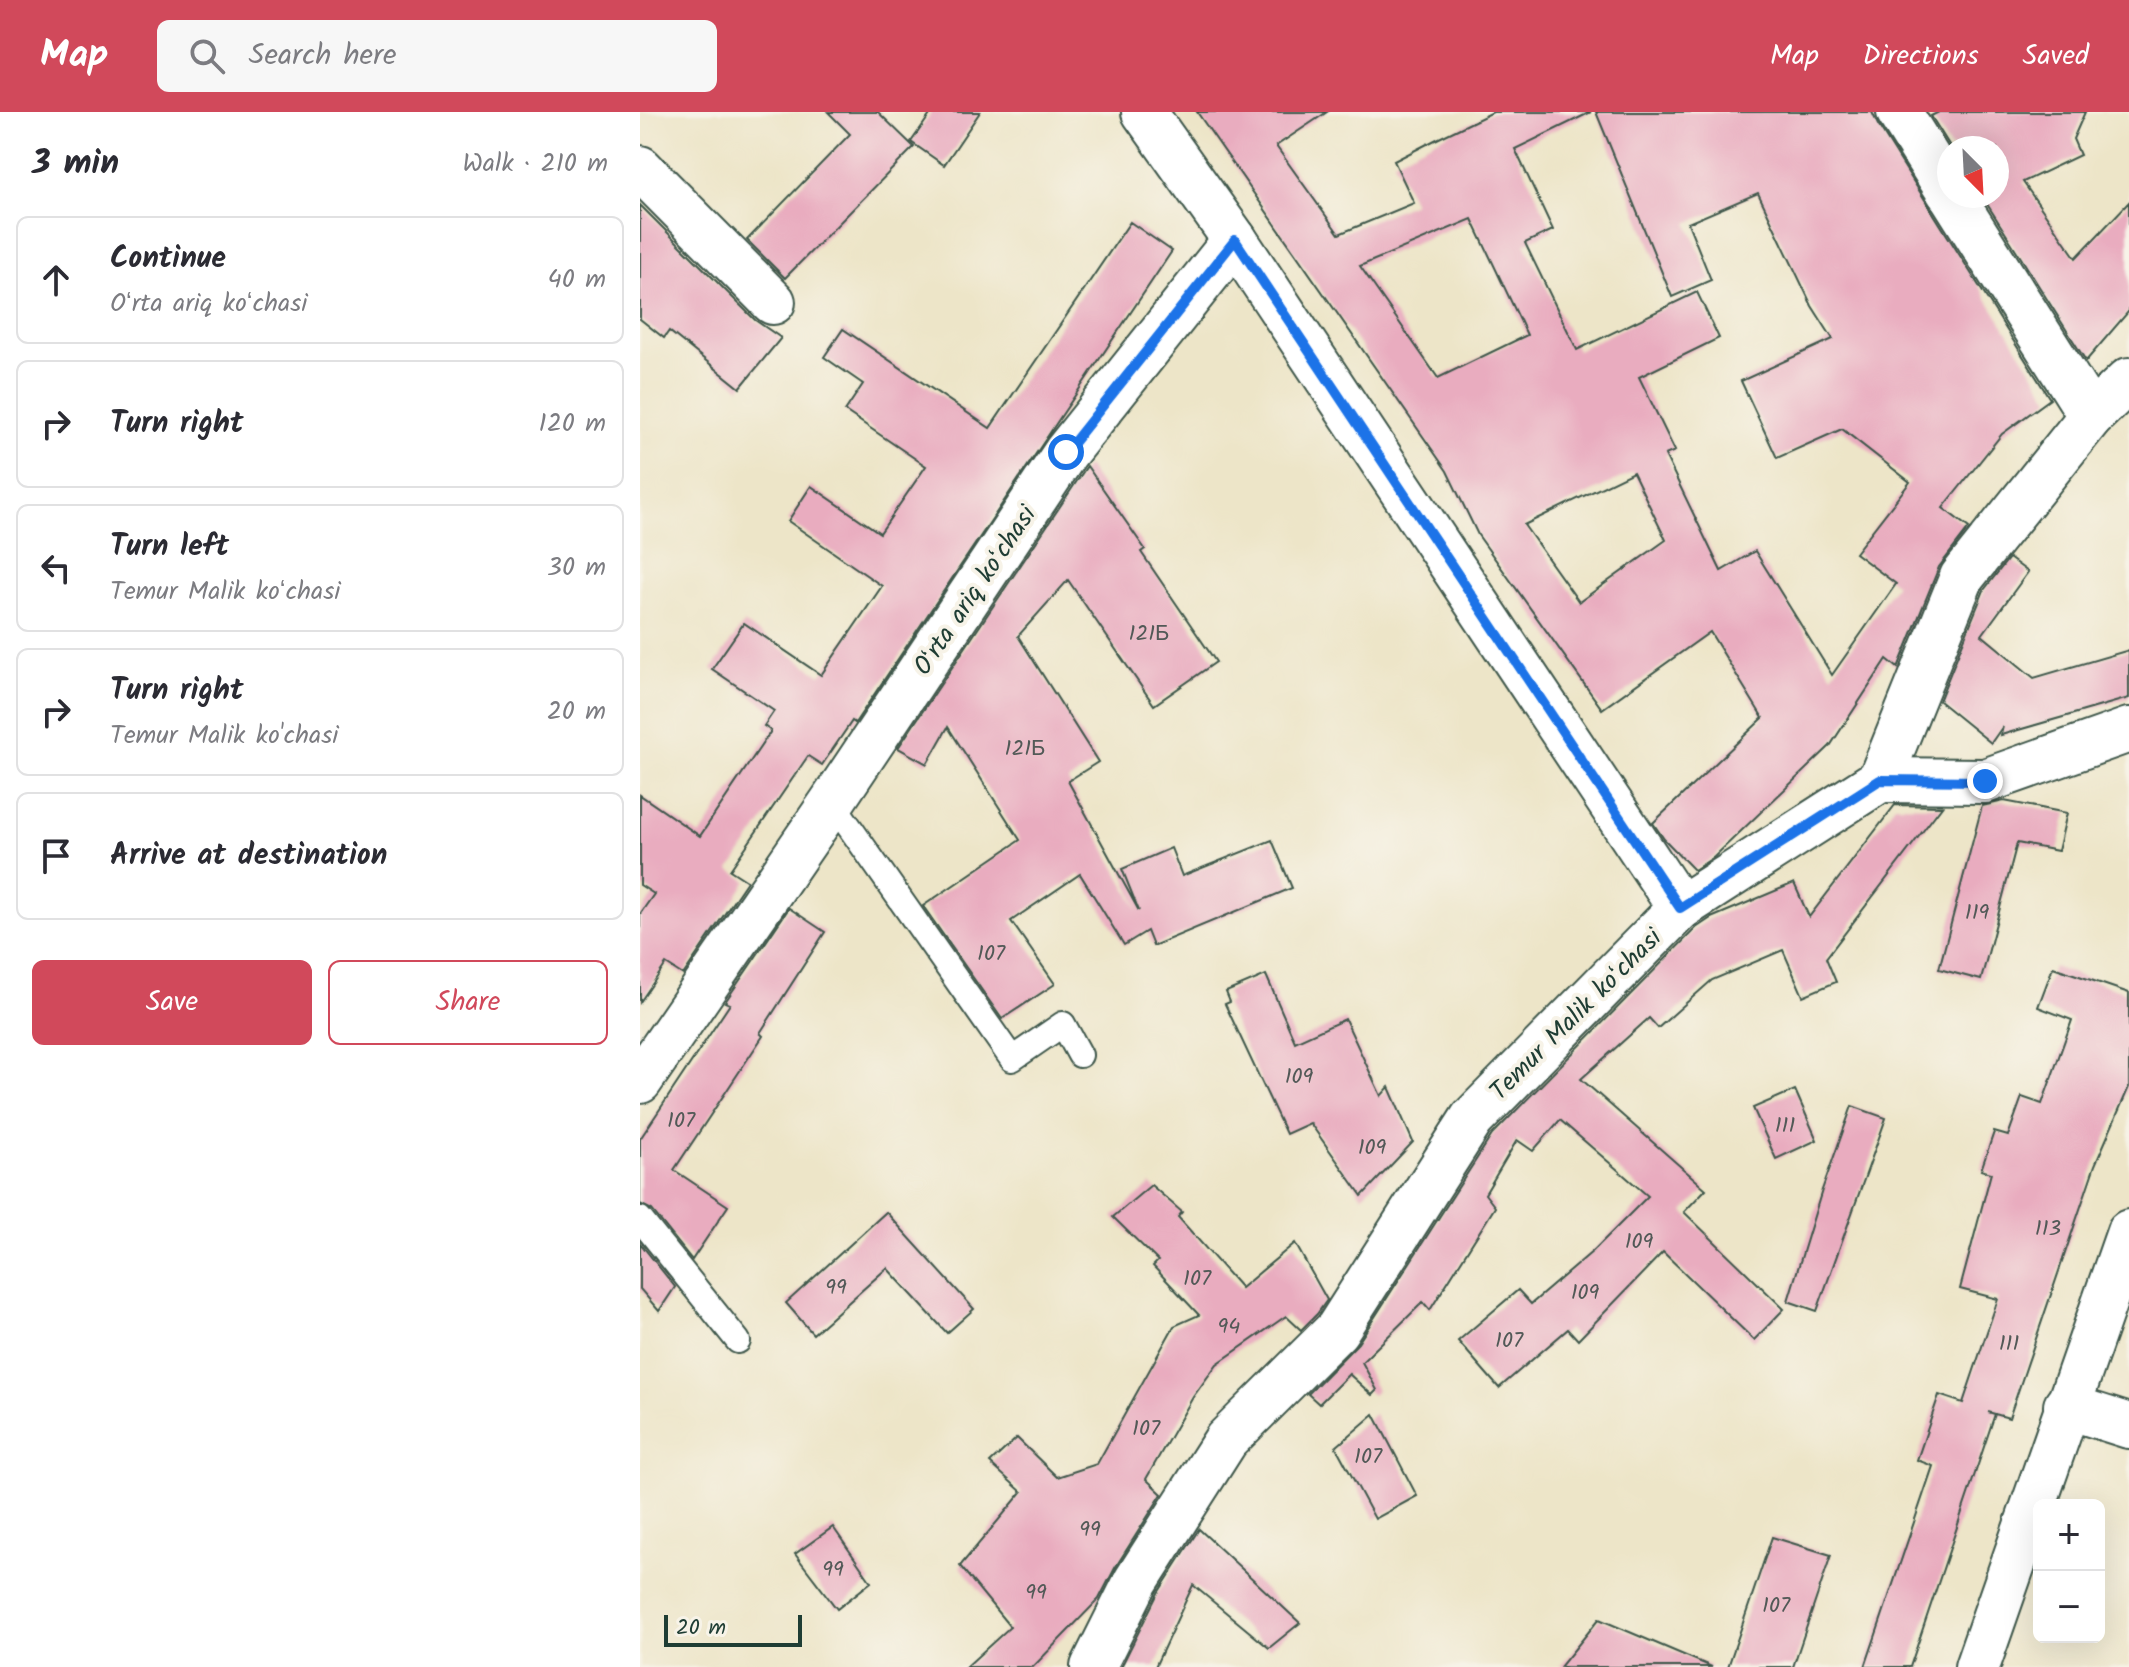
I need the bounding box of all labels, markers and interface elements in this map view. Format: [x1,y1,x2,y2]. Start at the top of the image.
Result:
search box [157,20,717,92]
text: Map [40,26,109,86]
text: Search here [249,32,396,80]
icon: search [185,34,229,78]
text: Map [1770,34,1819,79]
text: Directions [1863,34,1979,79]
text: Saved [2023,34,2089,79]
north arrow [1937,136,2009,208]
text: 3 min [32,137,119,191]
text: Walk · 210 m [463,143,608,185]
text: Continue [110,235,226,283]
icon: ahead [34,258,78,302]
text: 40 m [548,259,606,301]
text: Oʻrta ariq koʻchasi [110,283,307,325]
text: Turn right [110,400,243,448]
icon: right [34,402,78,446]
text: 120 m [539,403,606,445]
route start [1048,434,1084,470]
street label: Oʻrta ariq koʻchasi [903,496,1049,685]
text: Turn left [110,523,229,571]
icon: left [34,546,78,590]
text: 30 m [547,547,606,589]
text: Temur Malik koʻchasi [110,571,340,613]
house number: 121Б [1128,617,1170,652]
text: Turn right [110,667,243,715]
icon: right [34,690,78,734]
text: 20 m [547,691,606,733]
text: Temur Malik ko'chasi [110,715,338,757]
house number: 121Б [1004,732,1046,767]
route end [1967,763,2003,799]
text: Arrive at destination [110,832,387,880]
icon: arrive [34,834,78,878]
house number: 119 [1965,896,1990,931]
street label: Temur Malik koʻchasi [1480,918,1674,1112]
house number: 107 [977,937,1006,972]
button: Save [32,960,312,1045]
button: Share [328,960,608,1045]
house number: 109 [1285,1060,1314,1095]
house number: 107 [667,1104,696,1139]
house number: 111 [1775,1109,1795,1144]
house number: 109 [1358,1131,1387,1166]
house number: 113 [2035,1212,2061,1247]
house number: 109 [1625,1225,1654,1260]
house number: 107 [1183,1262,1212,1297]
house number: 99 [825,1271,847,1306]
house number: 109 [1571,1276,1600,1311]
house number: 94 [1218,1310,1240,1345]
house number: 107 [1495,1324,1524,1359]
house number: 111 [1999,1327,2019,1362]
house number: 107 [1132,1412,1161,1447]
house number: 107 [1354,1440,1383,1475]
map controls [2033,1499,2105,1643]
button: + [2033,1499,2105,1571]
house number: 99 [1079,1513,1101,1548]
house number: 99 [822,1553,844,1588]
button: − [2033,1571,2105,1643]
house number: 99 [1025,1576,1047,1611]
house number: 107 [1762,1589,1791,1624]
scale bar [664,1611,802,1647]
text: 20 m [676,1611,726,1646]

